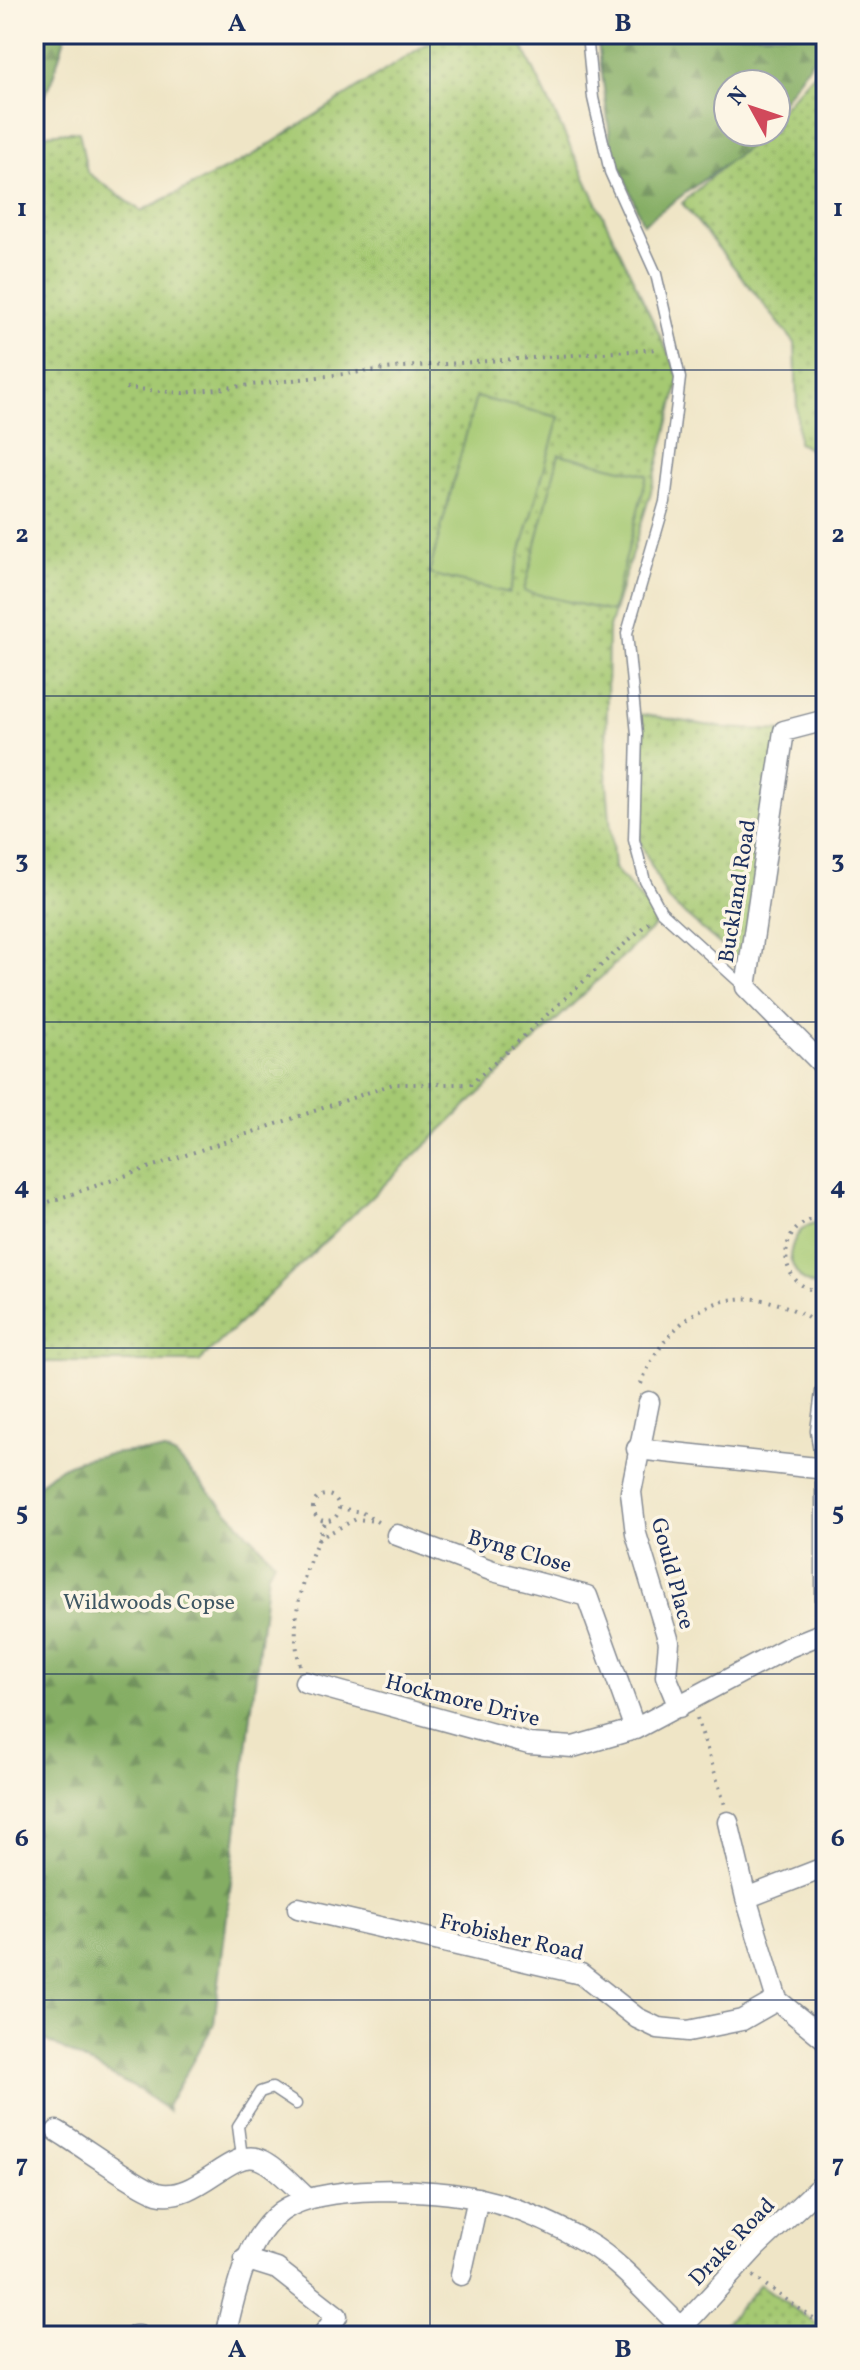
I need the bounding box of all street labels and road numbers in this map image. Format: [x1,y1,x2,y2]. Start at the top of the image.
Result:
street label: Buckland Road [712,818,765,965]
street label: Gould Place [642,1514,701,1633]
street label: Byng Close [464,1523,575,1582]
street label: Hockmore Drive [382,1667,543,1736]
street label: Frobisher Road [436,1907,587,1970]
street label: Drake Road [683,2192,783,2294]

